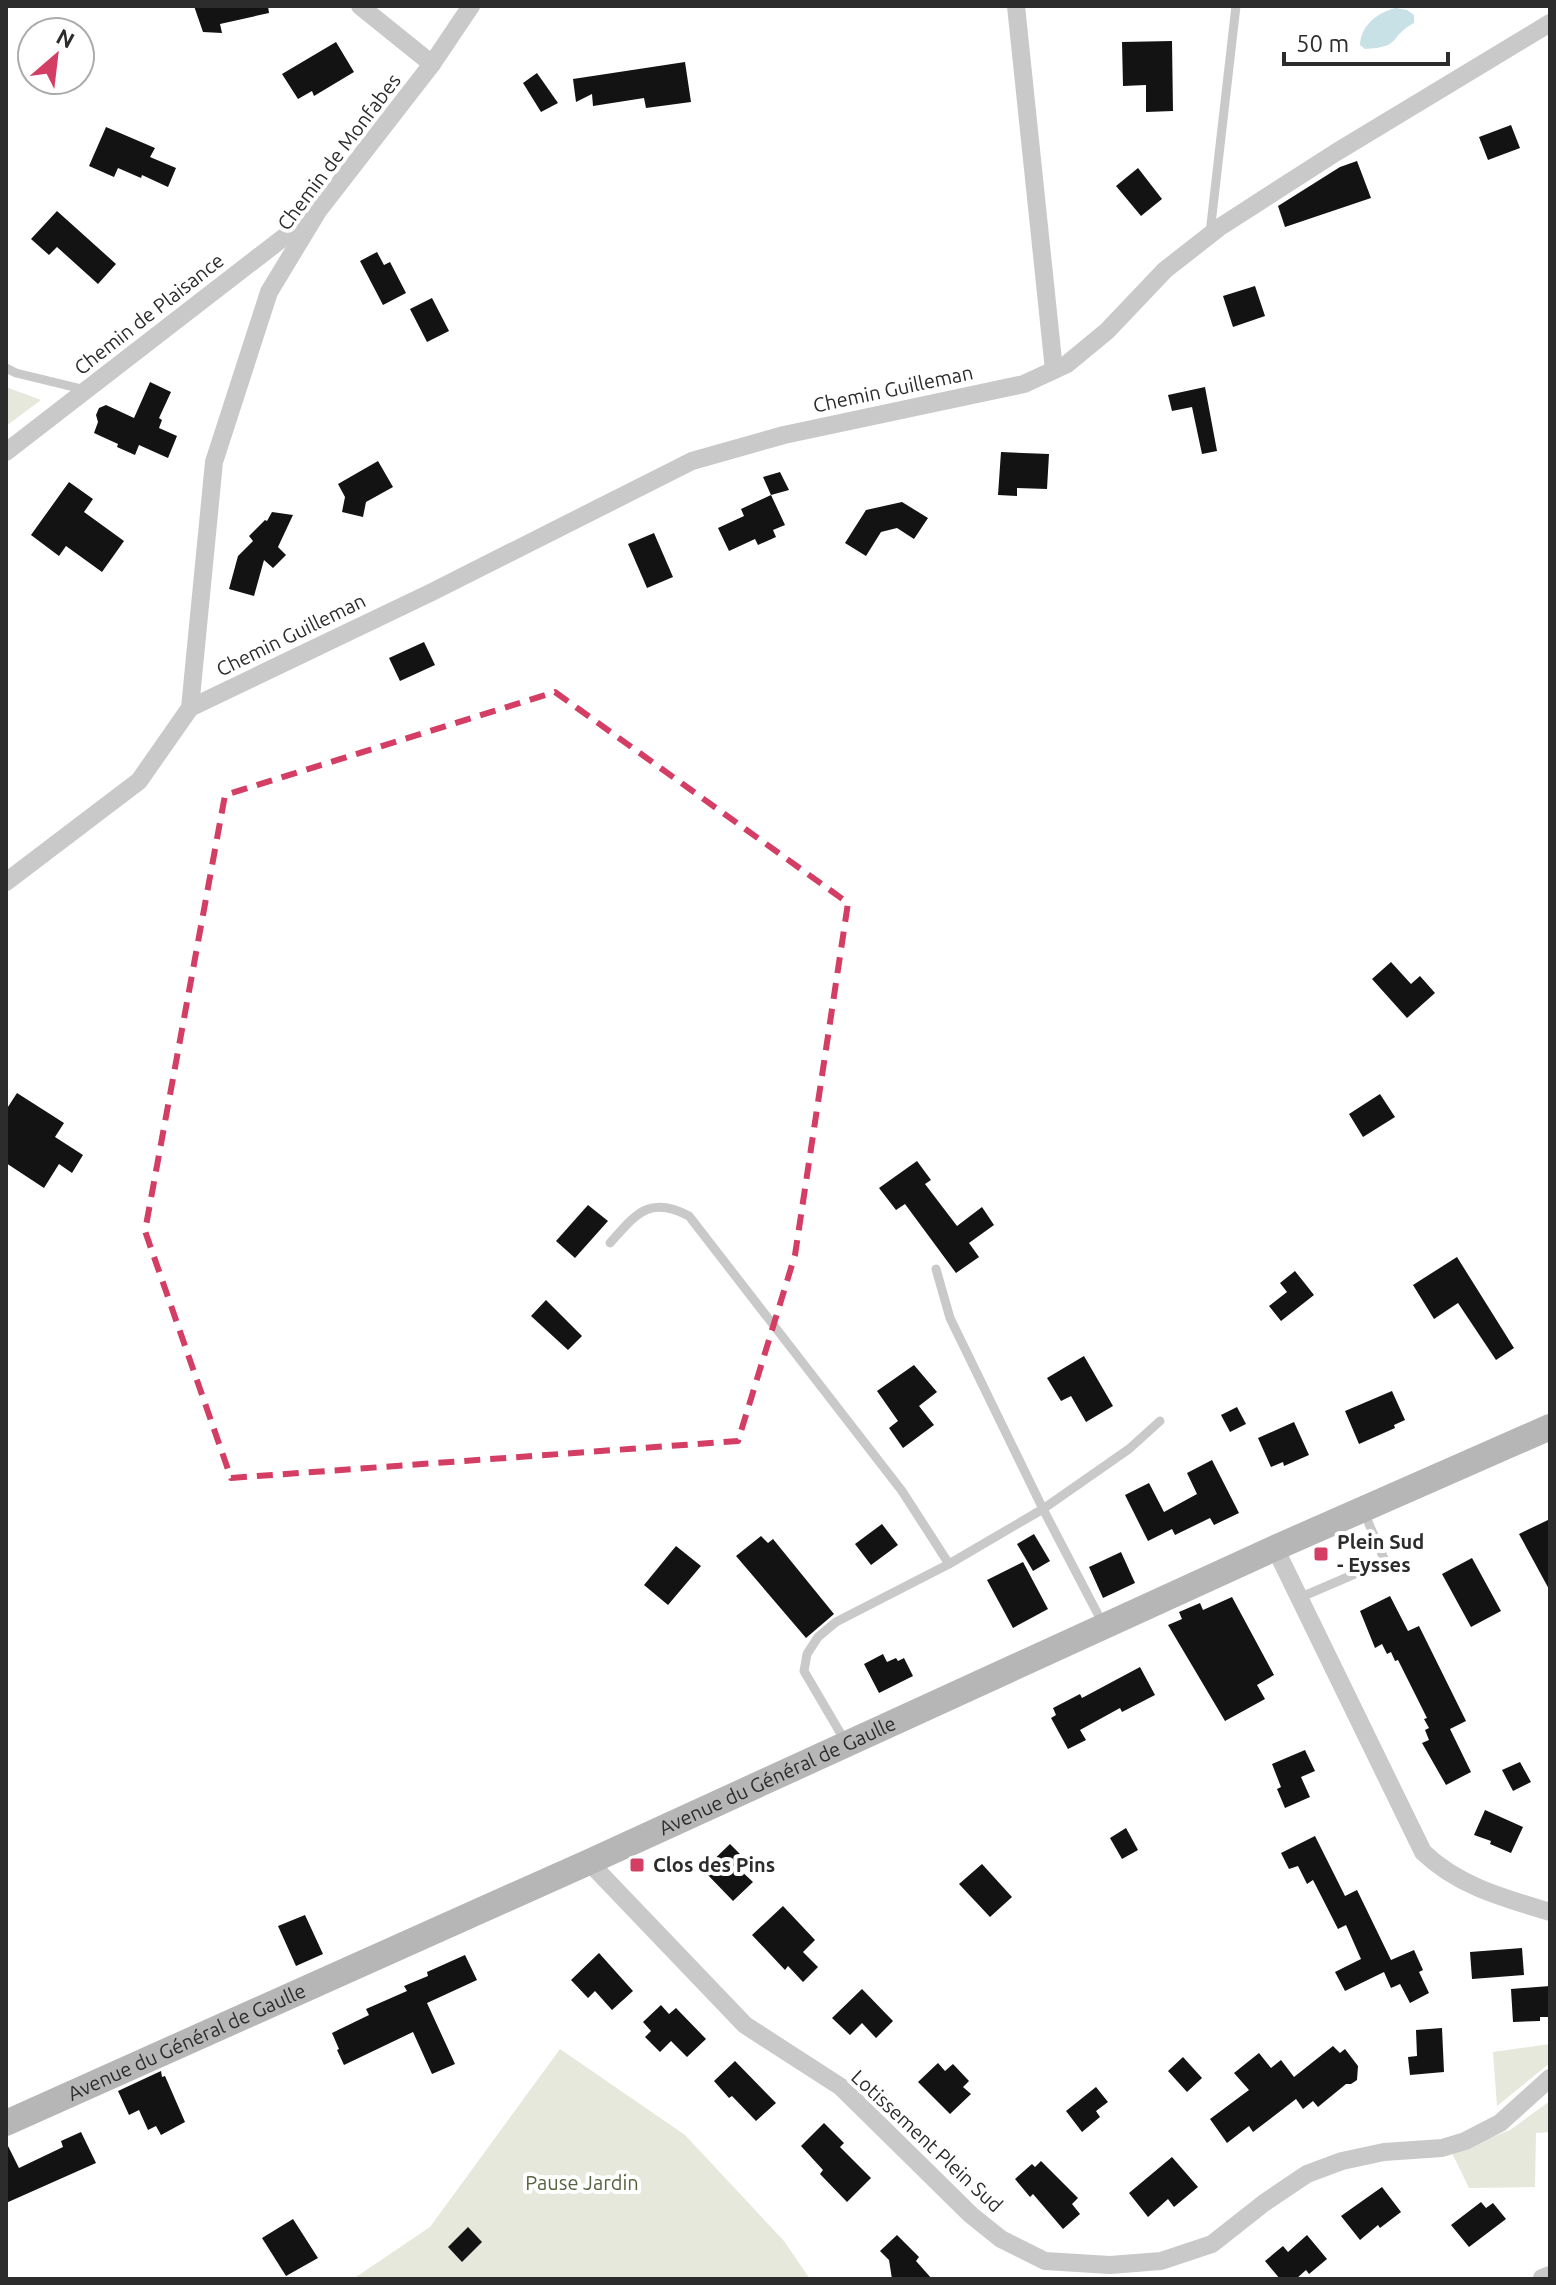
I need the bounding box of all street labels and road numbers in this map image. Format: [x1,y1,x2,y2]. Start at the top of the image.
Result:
street label: Chemin de Monfabes [272,69,405,234]
street label: Chemin de Plaisance [69,248,228,379]
street label: Chemin Guilleman [811,360,975,417]
street label: Chemin Guilleman [213,589,369,681]
street label: Avenue du Général de Gaulle [655,1711,899,1839]
street label: Avenue du Général de Gaulle [64,1978,309,2105]
street label: Lotissement Plein Sud [847,2065,1008,2217]

